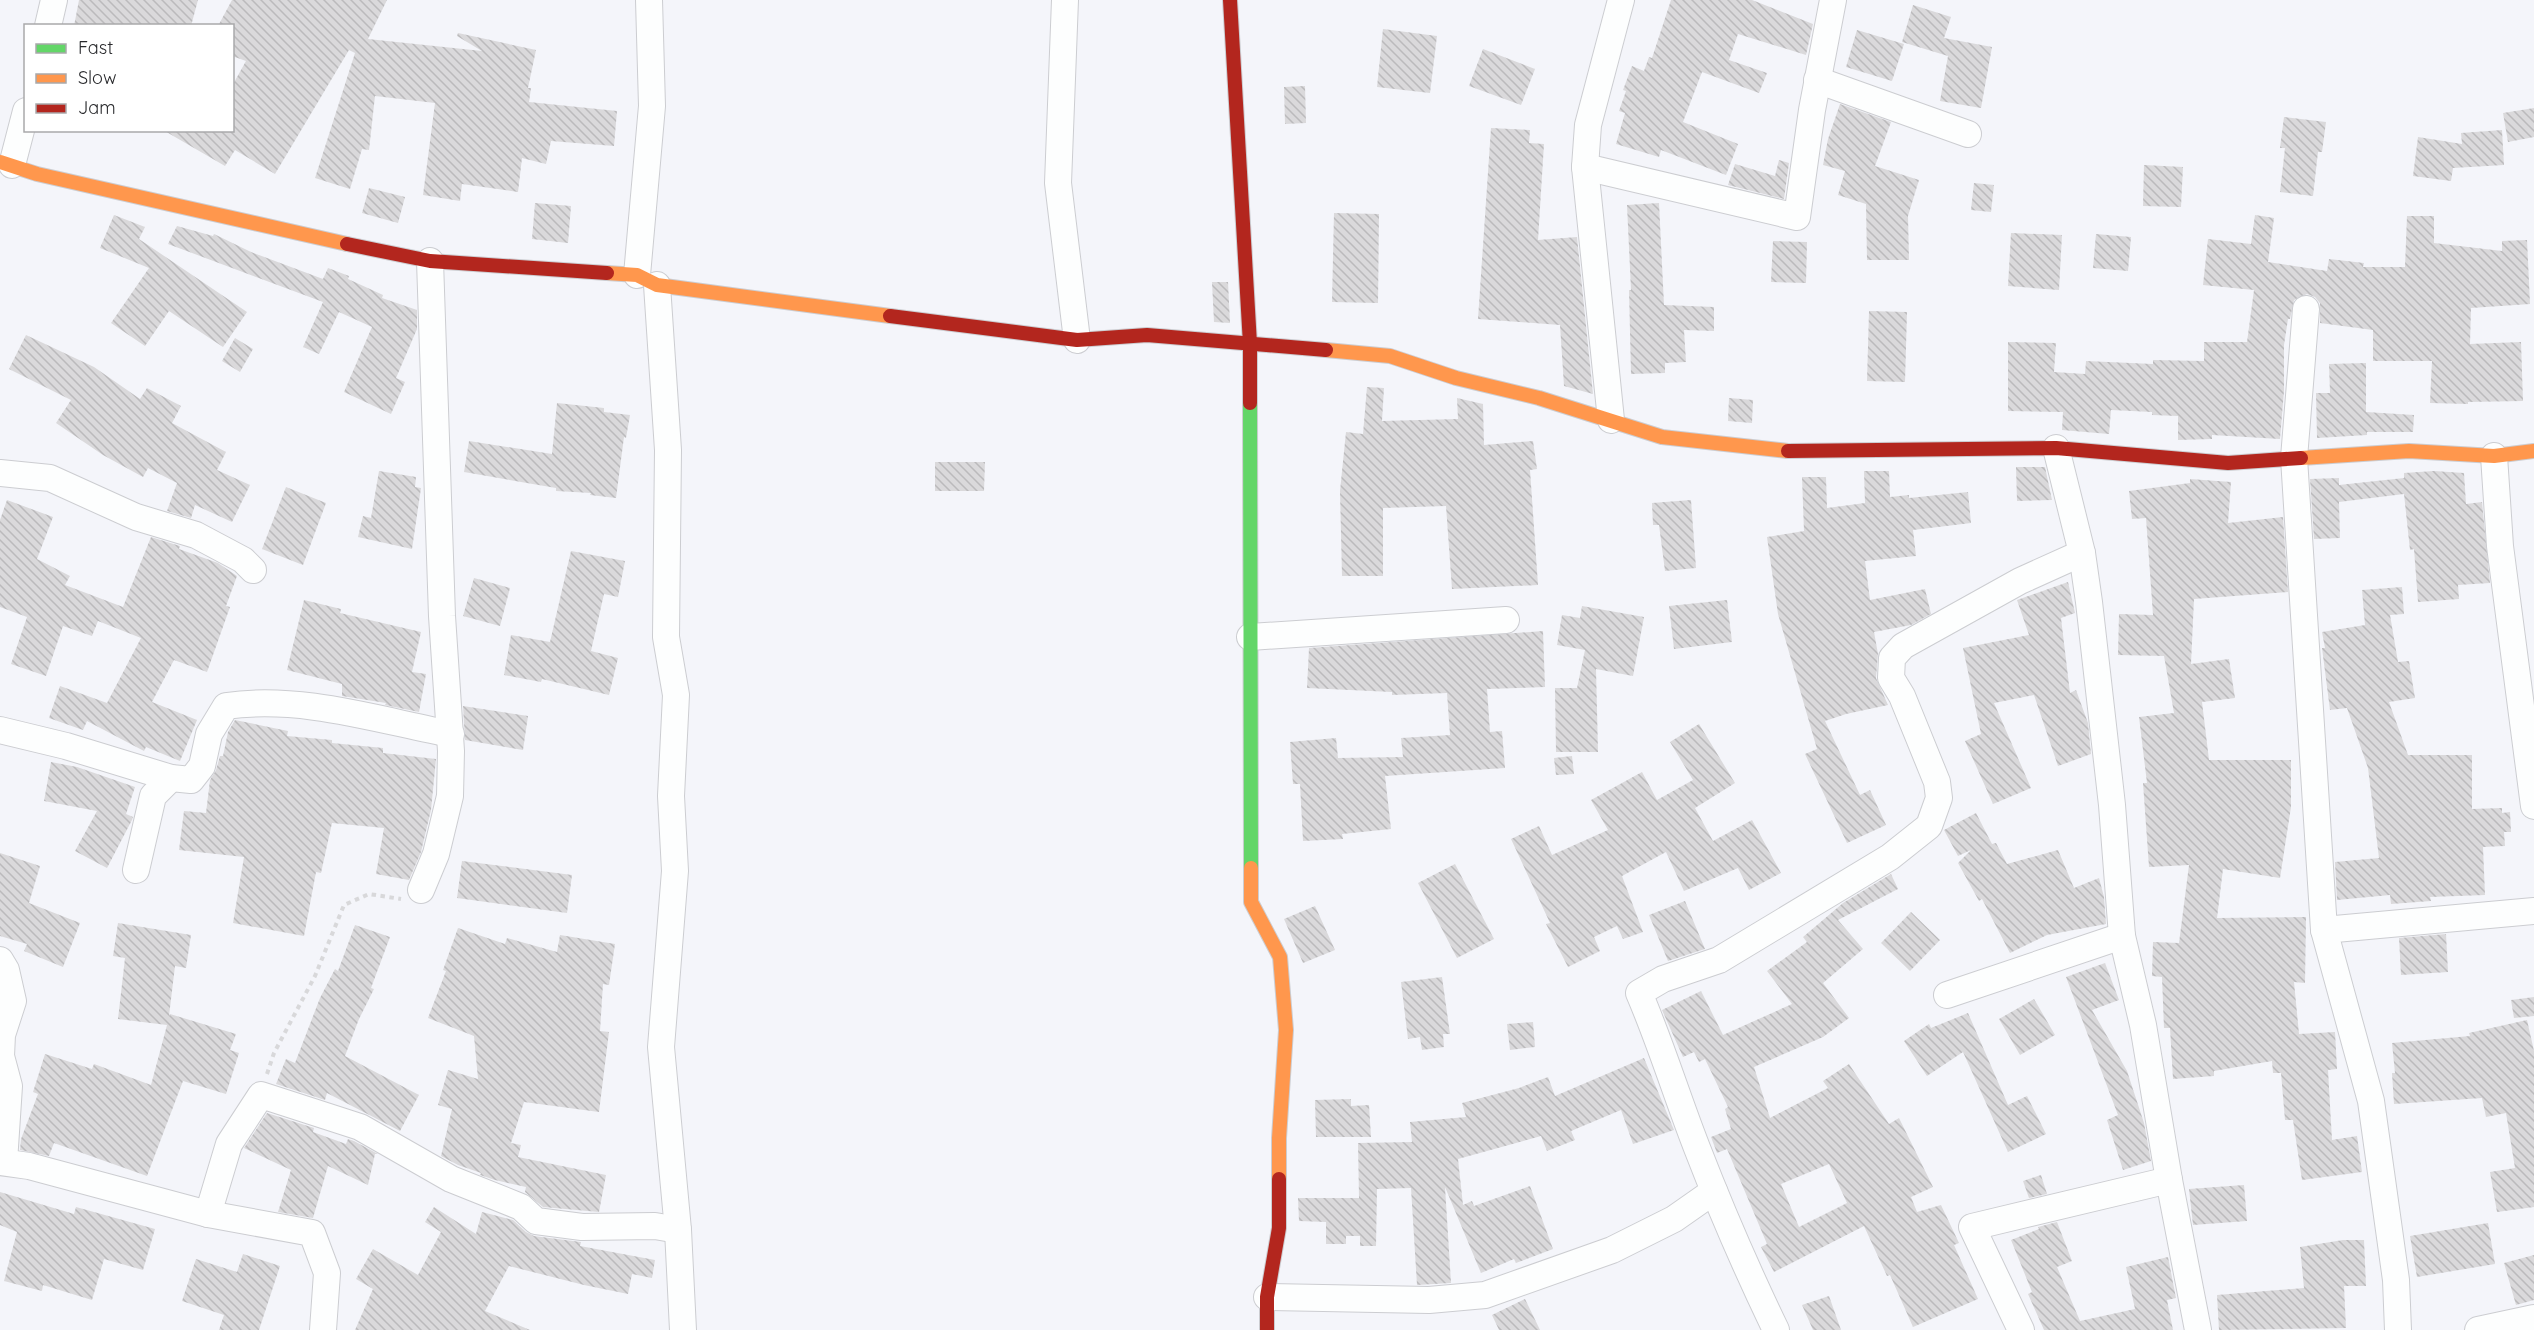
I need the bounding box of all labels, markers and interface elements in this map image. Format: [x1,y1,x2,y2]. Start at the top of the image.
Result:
legend [24,24,234,132]
text: Fast [78,36,113,59]
text: Slow [78,66,116,89]
text: Jam [78,96,116,119]

